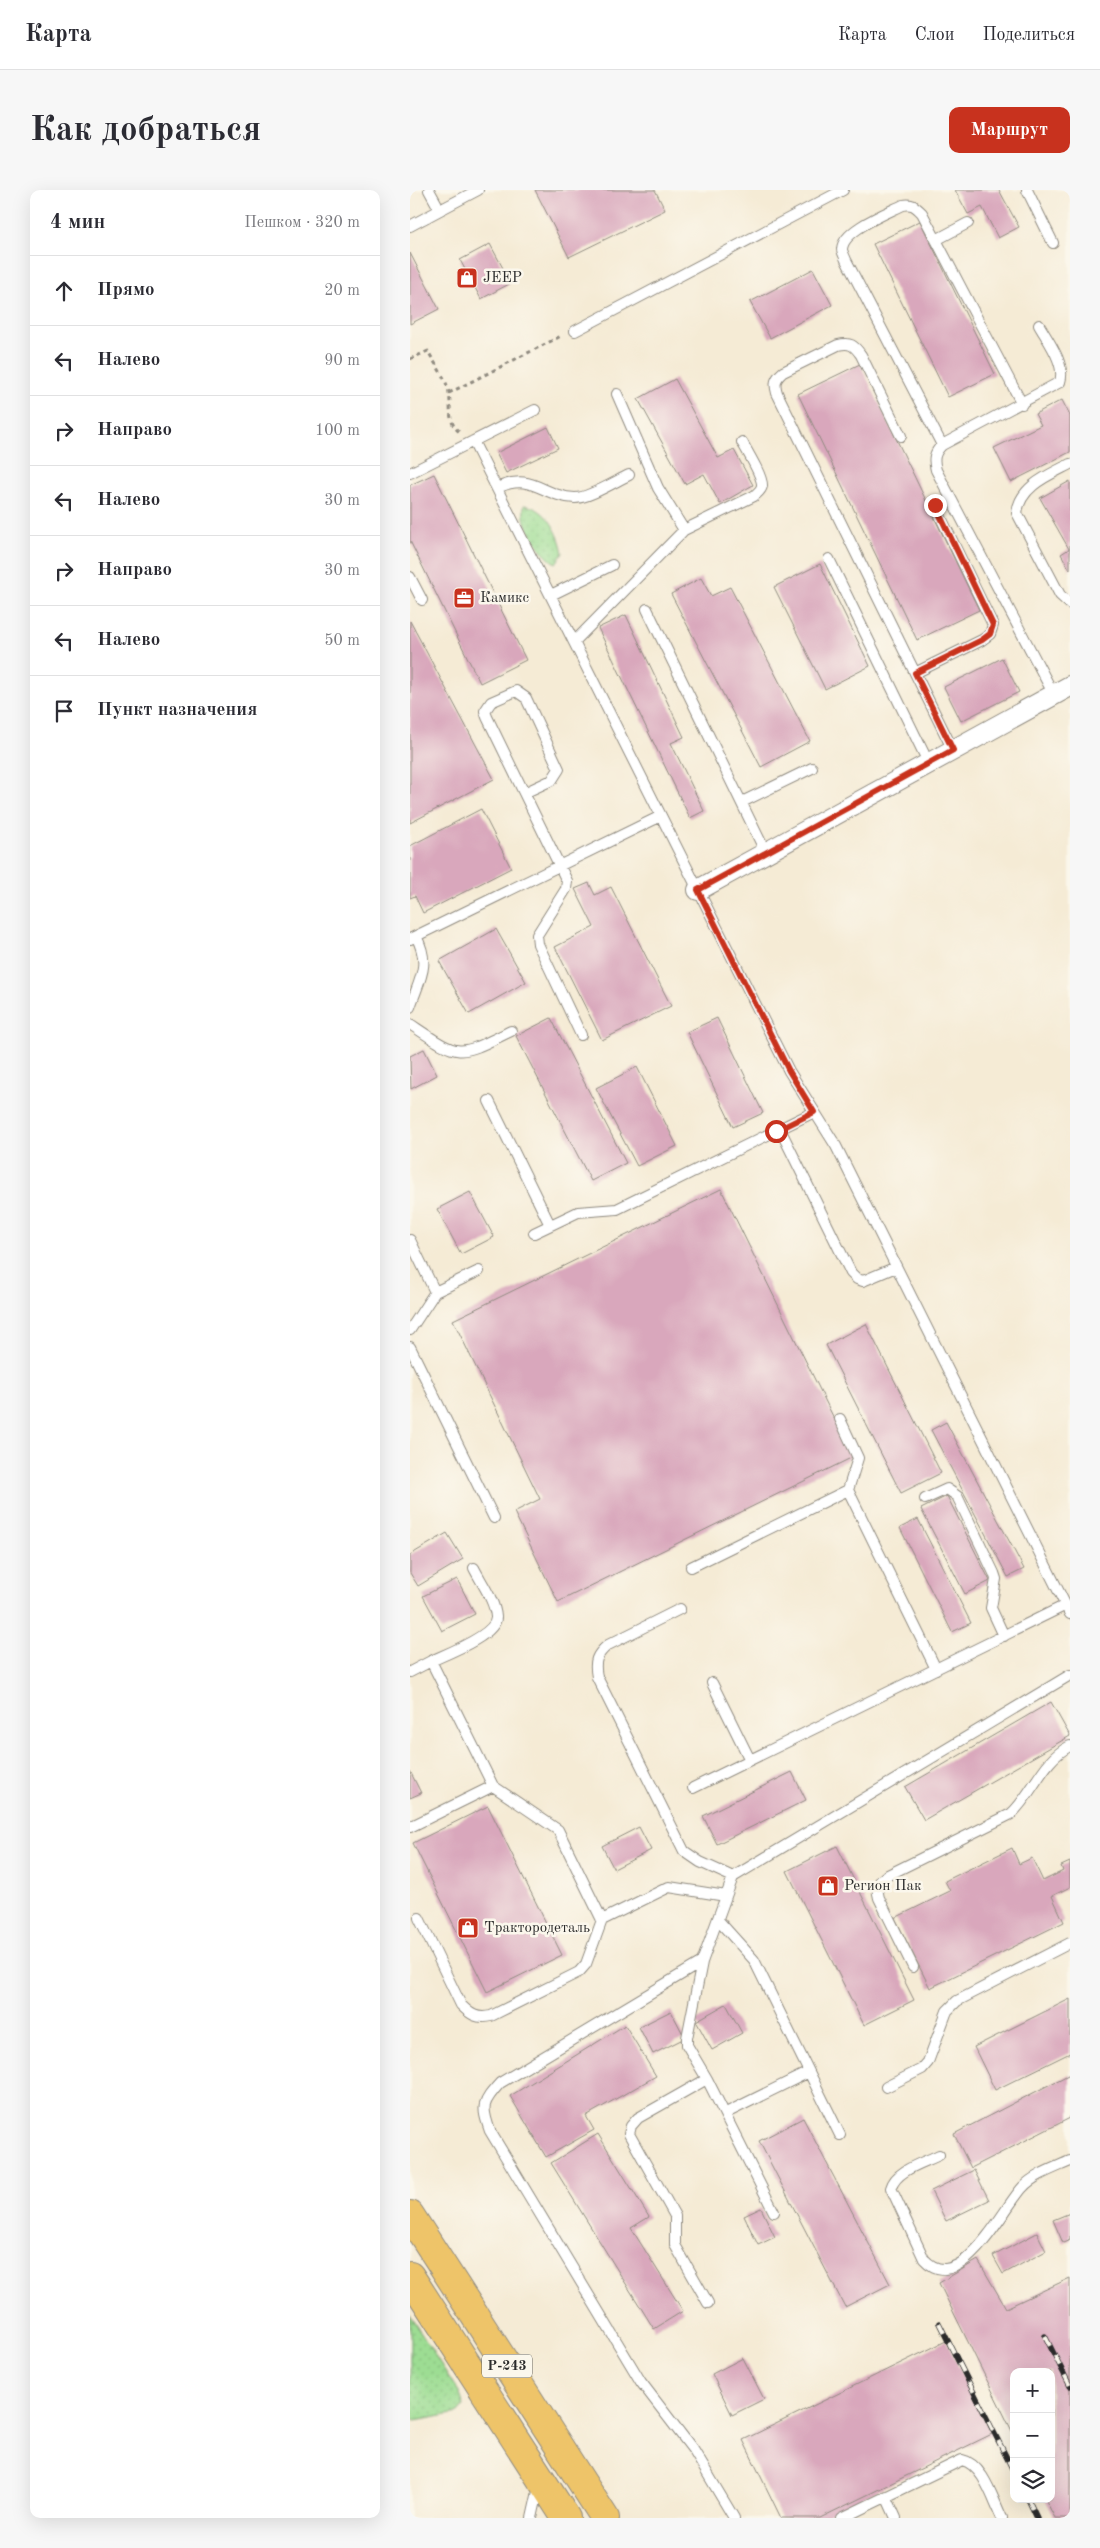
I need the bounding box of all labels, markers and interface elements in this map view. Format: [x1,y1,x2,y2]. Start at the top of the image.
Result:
text: Карта [25,23,92,47]
text: Карта [838,26,887,44]
text: Слои [915,26,954,44]
text: Поделиться [982,26,1075,44]
button: Маршрут [949,107,1070,153]
text: Как добраться [30,113,261,148]
text: 4 мин [50,212,105,233]
text: Пешком · 320 m [244,215,360,231]
shop icon: JEEP [455,266,479,290]
place label: JEEP [483,271,522,286]
icon: ahead [50,277,78,305]
text: Прямо [97,281,155,300]
text: 20 m [324,283,360,299]
icon: left [50,347,78,375]
text: Налево [97,351,160,370]
text: 90 m [324,353,360,369]
icon: right [50,417,78,445]
text: Направо [97,421,172,440]
text: 100 m [315,423,360,439]
icon: left [50,487,78,515]
text: Налево [97,491,160,510]
text: 30 m [324,493,360,509]
route end [924,494,947,517]
icon: right [50,557,78,585]
text: Направо [97,561,172,580]
text: 30 m [324,563,360,579]
office icon: Камикс [452,586,476,610]
place label: Камикс [480,591,530,606]
icon: left [50,627,78,655]
text: Налево [97,631,160,650]
text: 50 m [324,633,360,649]
icon: arrive [50,697,78,725]
text: Пункт назначения [97,701,257,720]
route start [765,1120,788,1143]
shop icon: Регион Пак [816,1874,840,1898]
place label: Регион Пак [844,1879,922,1894]
shop icon: Трактородеталь [456,1916,480,1940]
place label: Трактородеталь [484,1921,590,1936]
road number: Р-243 [482,2354,532,2378]
map controls [1010,2368,1055,2503]
button: + [1010,2368,1055,2413]
button: − [1010,2413,1055,2458]
button: layers [1010,2458,1055,2503]

